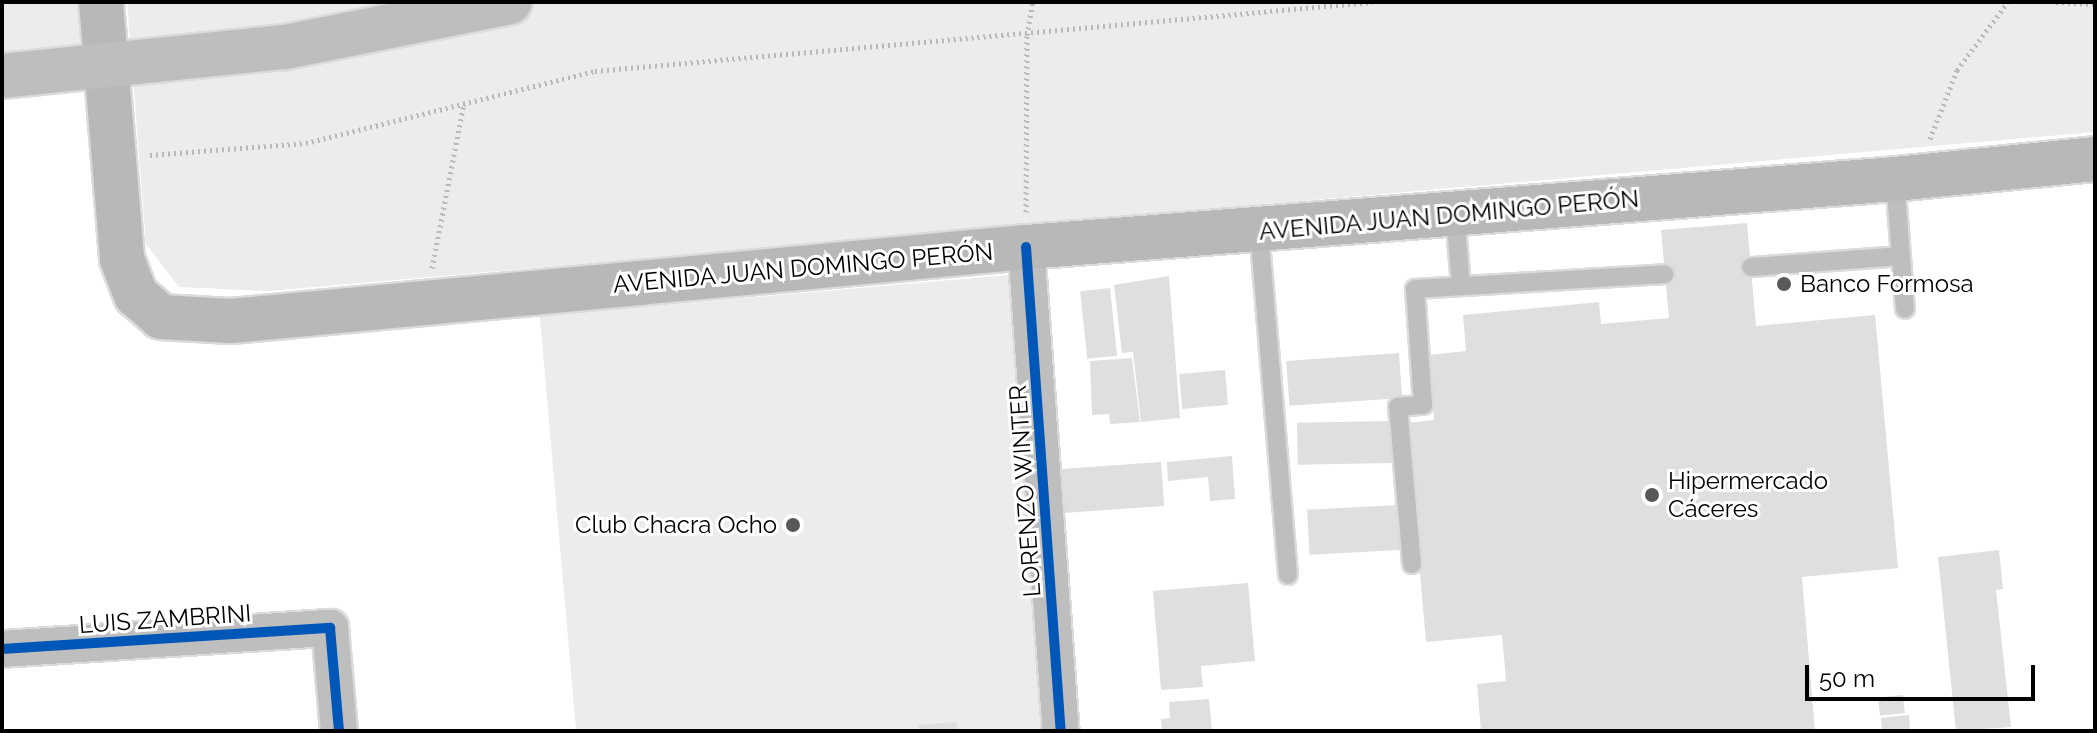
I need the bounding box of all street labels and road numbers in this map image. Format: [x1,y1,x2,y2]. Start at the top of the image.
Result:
street label: AVENIDA JUAN DOMINGO PERÓN [1257,184,1641,246]
street label: AVENIDA JUAN DOMINGO PERÓN [611,237,995,299]
street label: LORENZO WINTER [1003,384,1047,598]
street label: LUIS ZAMBRINI [78,599,252,639]

